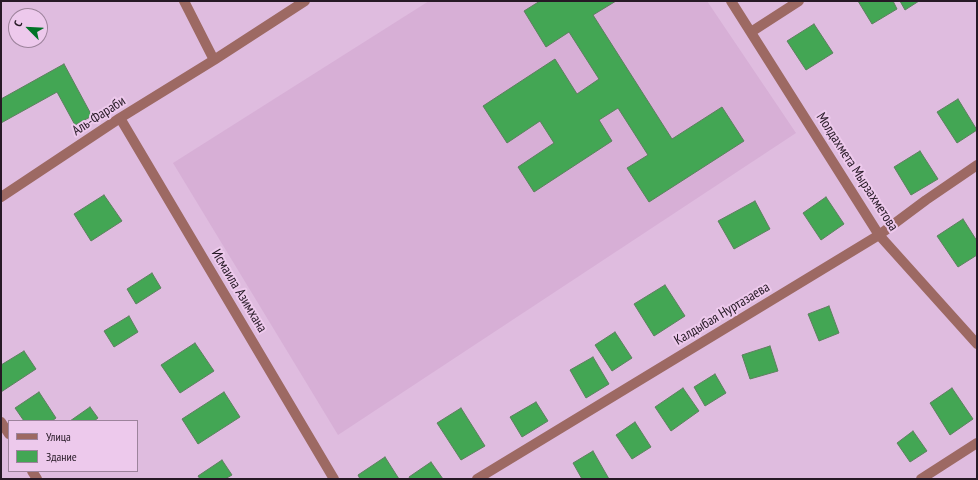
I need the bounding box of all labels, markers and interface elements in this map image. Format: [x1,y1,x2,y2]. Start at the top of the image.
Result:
north arrow [8,8,48,48]
text: С [11,18,25,29]
street label: Аль-Фараби [69,93,129,139]
street label: Молдахмета Мырзахметова [812,110,902,234]
street label: Исмаила Азимхана [208,246,270,336]
street label: Калдыбая Нуртазаева [671,279,773,349]
legend [8,420,138,472]
text: Улица [46,429,71,444]
text: Здание [46,449,77,464]

